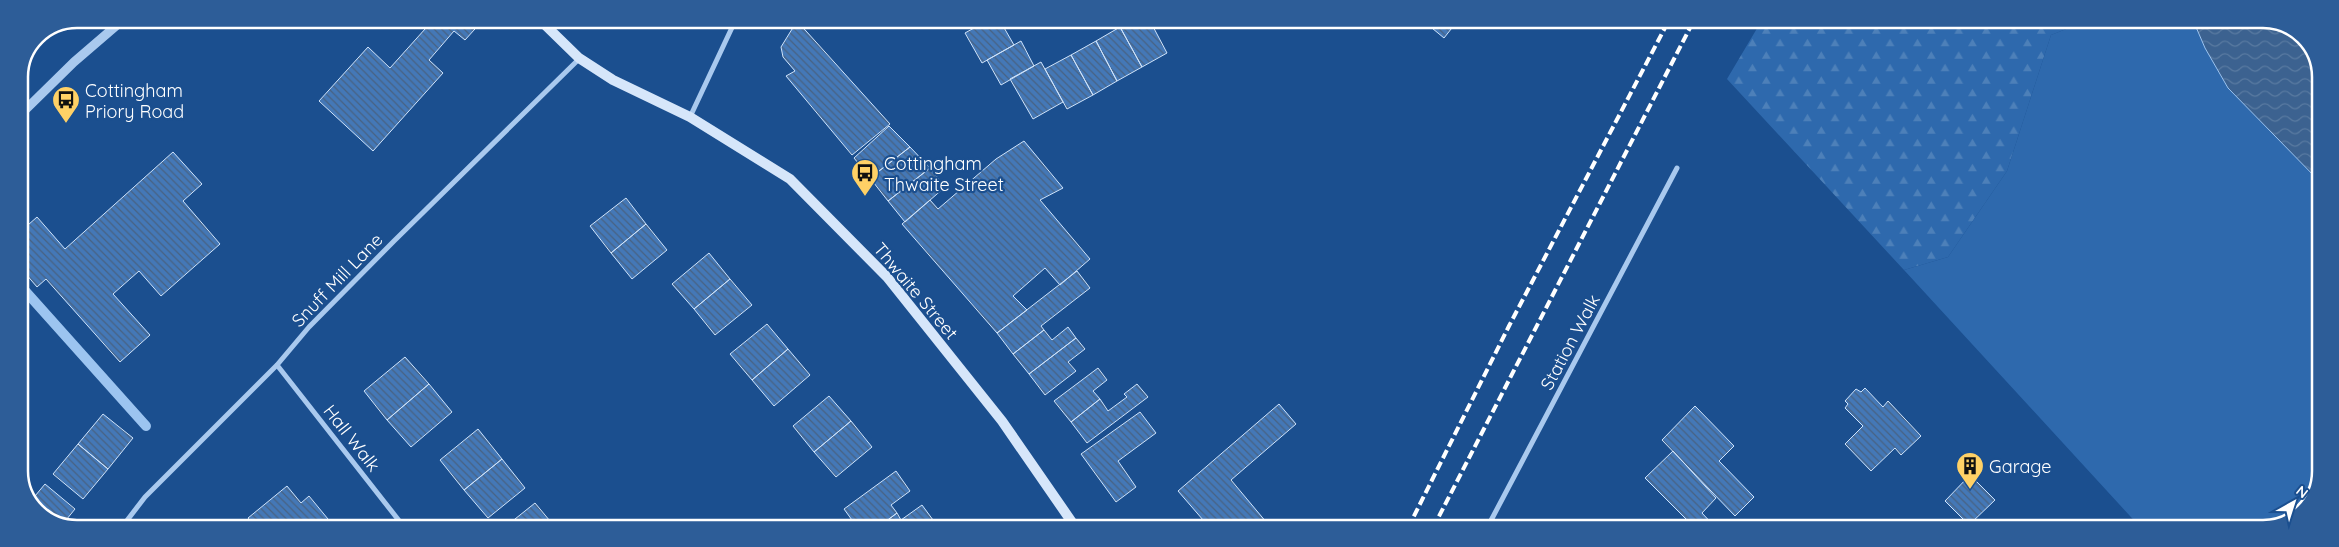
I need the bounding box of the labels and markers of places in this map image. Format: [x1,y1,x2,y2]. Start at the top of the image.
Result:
place label: Cottingham Priory Road [85,79,184,123]
bus stop icon: Cottingham Priory Road [51,85,81,124]
place label: Cottingham Thwaite Street [884,152,1004,196]
bus stop icon: Cottingham Thwaite Street [850,158,880,197]
building icon: Garage [1955,451,1985,490]
place label: Garage [1989,455,2051,478]

